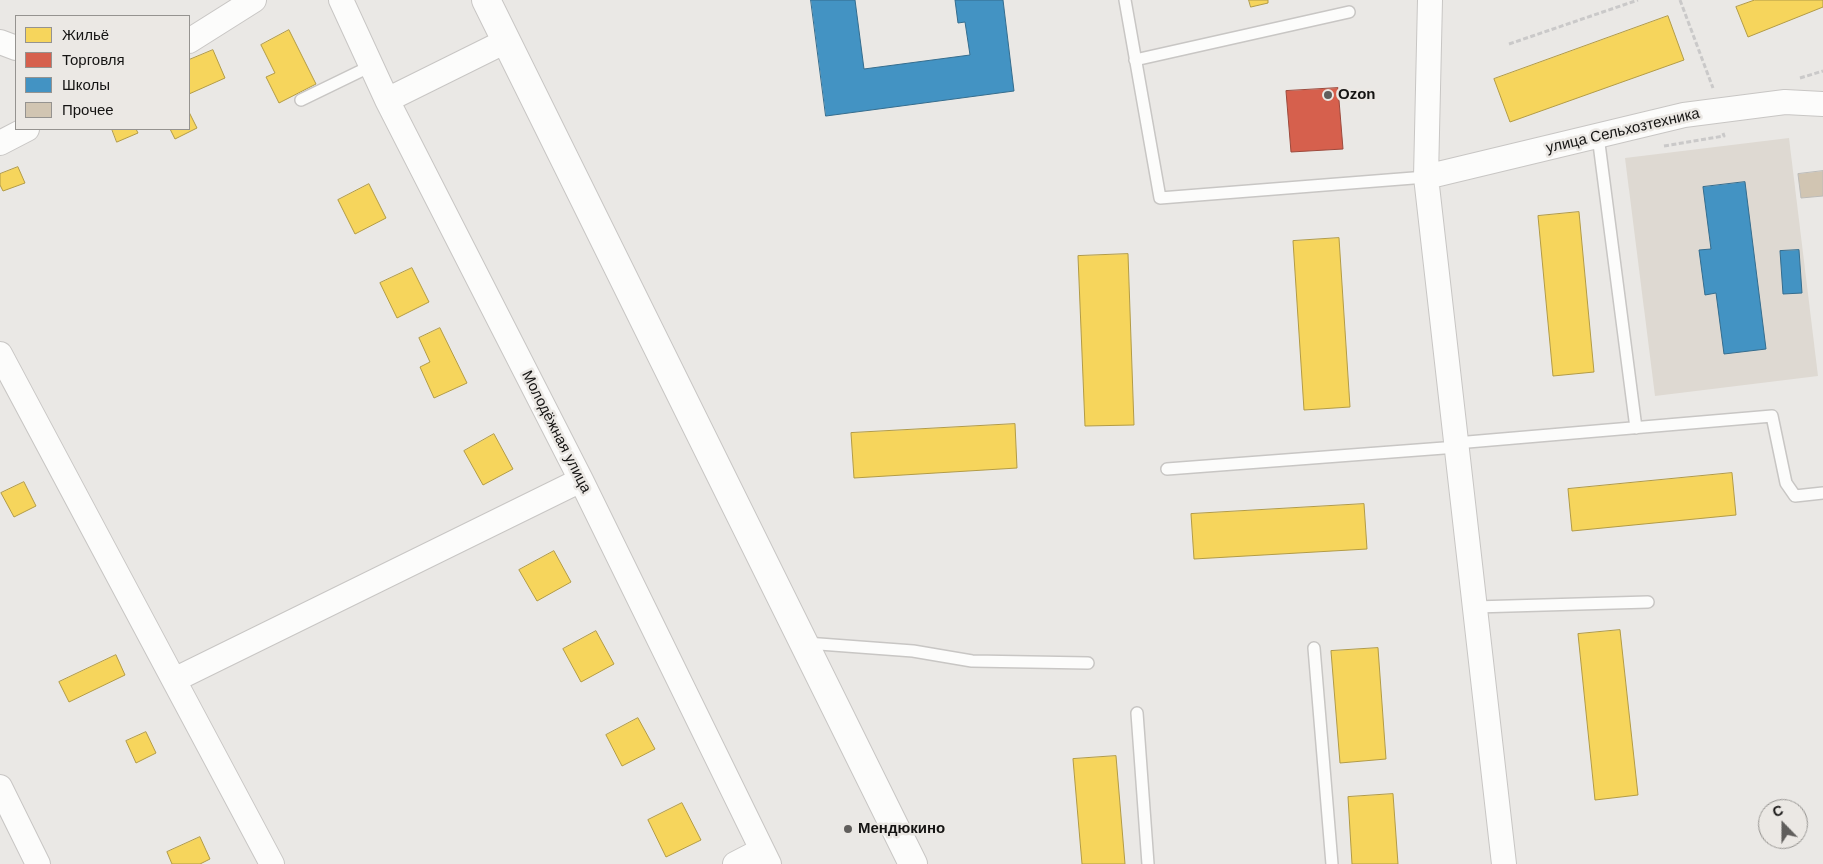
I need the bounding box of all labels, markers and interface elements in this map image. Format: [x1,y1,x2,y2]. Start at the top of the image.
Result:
legend [15,15,190,130]
text: Жильё [62,26,109,43]
text: Торговля [62,51,125,68]
text: Школы [62,76,110,93]
place label: Ozon [1338,86,1375,104]
marker: Ozon [1322,89,1334,101]
text: Прочее [62,101,114,118]
street label: улица Сельхозтехника [1544,105,1702,157]
street label: Молодёжная улица [517,368,595,496]
north arrow [1758,799,1808,849]
text: С [1770,802,1785,820]
place label: Мендюкино [858,820,945,838]
marker: Мендюкино [842,823,854,835]

